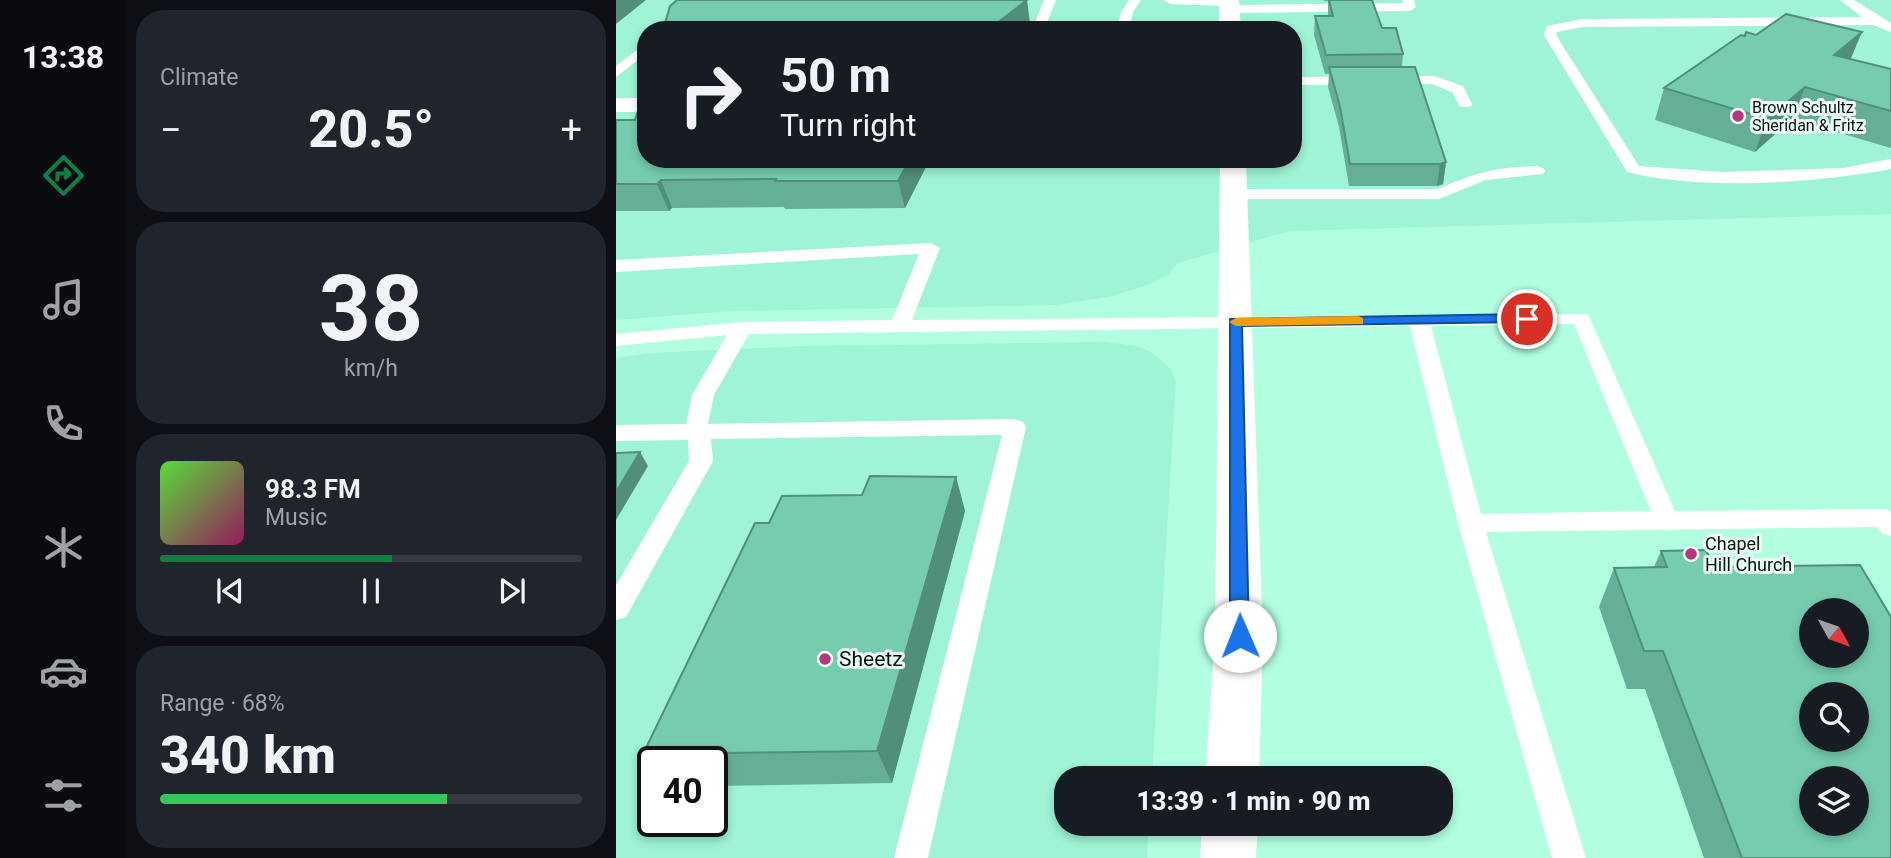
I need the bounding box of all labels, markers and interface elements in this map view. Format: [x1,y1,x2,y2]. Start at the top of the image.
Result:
text: 13:38 [22,38,104,76]
text: 50 m [780,47,891,104]
icon: right [665,49,756,140]
text: Climate [160,64,239,91]
place label: Brown Schultz Sheridan & Fritz [1752,98,1864,135]
text: 20.5° [308,99,434,160]
text: Turn right [780,106,916,144]
text: − [160,108,182,152]
text: + [560,108,582,152]
marker: Brown Schultz Sheridan & Fritz [1730,108,1746,124]
icon: directions [39,151,88,200]
text: 38 [319,256,423,362]
icon: music [39,275,88,324]
pin [1497,289,1557,349]
icon: arrive [1508,300,1546,338]
text: km/h [344,355,398,382]
icon: phone [39,399,88,448]
text: 98.3 FM [265,474,361,504]
text: Music [265,504,327,531]
icon: climate [39,523,88,572]
place label: Chapel Hill Church [1705,533,1792,575]
marker: Chapel Hill Church [1683,546,1699,562]
icon: previous [211,572,249,610]
icon: pause [352,572,390,610]
icon: next [493,572,531,610]
north arrow [1799,598,1869,668]
map controls [1799,598,1869,836]
position arrow [1203,599,1277,673]
icon: car [39,647,88,696]
place label: Sheetz [839,647,903,671]
marker: Sheetz [817,651,833,667]
button: search [1799,682,1869,752]
text: Range · 68% [160,690,285,717]
text: 340 km [160,725,336,786]
speed limit sign: 40 [637,746,728,837]
button: layers [1799,766,1869,836]
icon: filters [39,771,88,820]
text: 13:39 · 1 min · 90 m [1136,786,1371,816]

